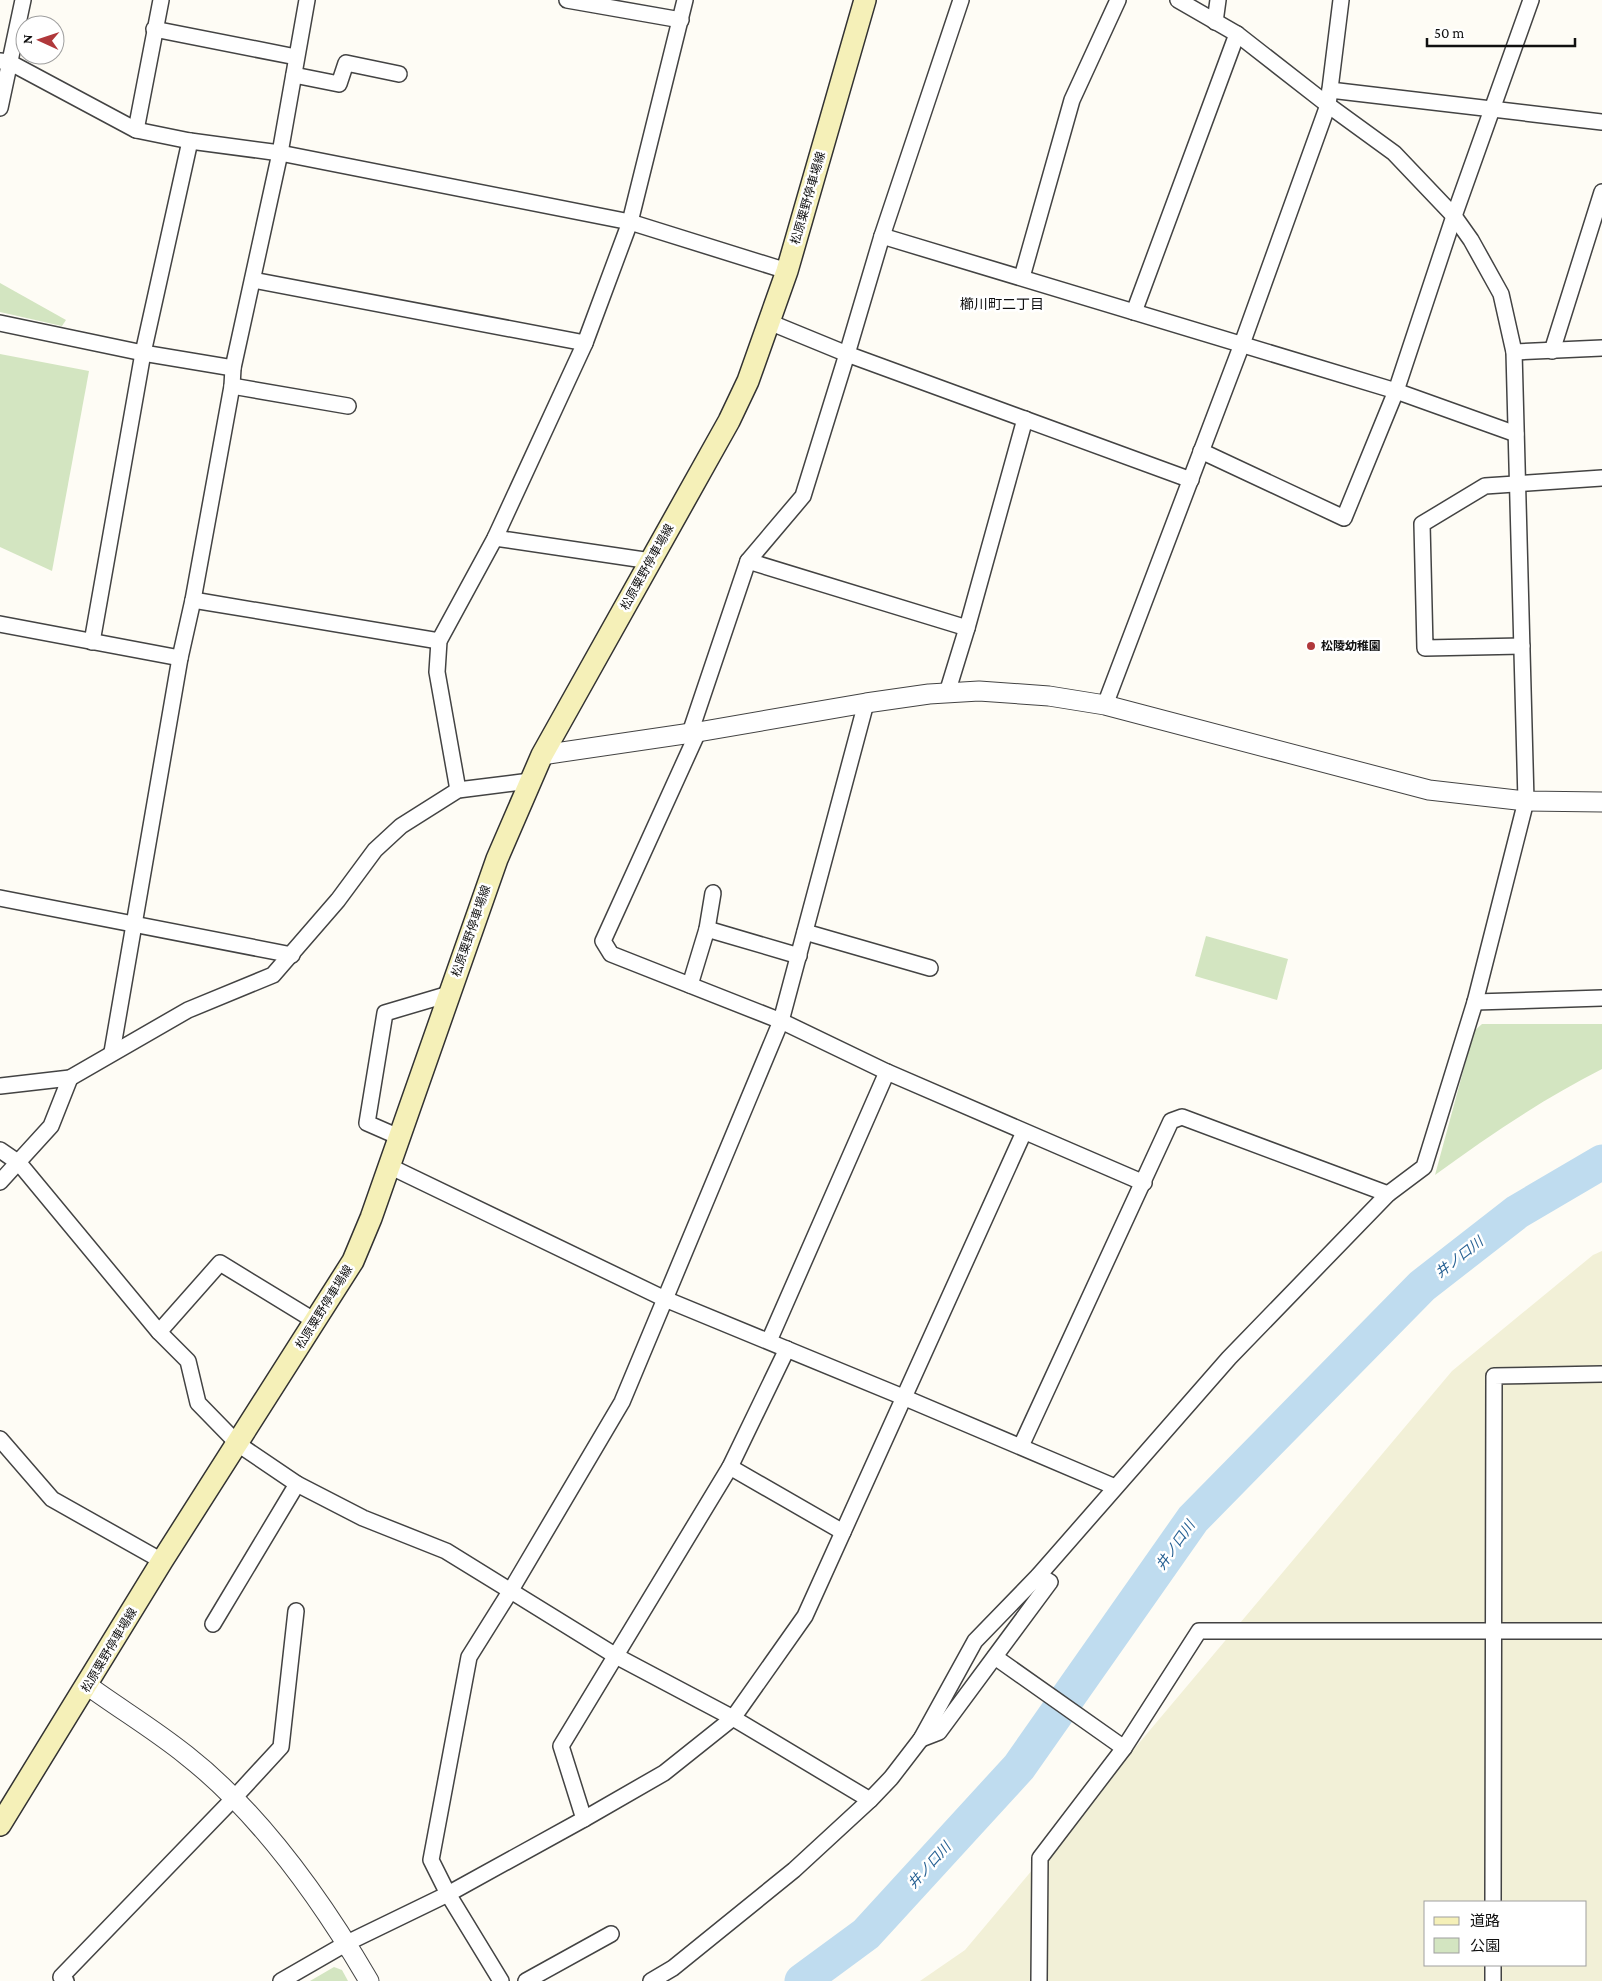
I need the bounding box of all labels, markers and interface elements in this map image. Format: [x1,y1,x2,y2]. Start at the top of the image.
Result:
north arrow [15,15,65,65]
scale bar [1427,15,1574,47]
text: 50 m [1434,25,1464,41]
text: N [19,34,35,45]
street label: 松原粟野停車場線 [788,150,828,246]
district label: 櫛川町二丁目 [960,296,1044,312]
street label: 松原粟野停車場線 [618,522,676,612]
place label: 松陵幼稚園 [1321,639,1381,653]
marker: 松陵幼稚園 [1305,640,1317,652]
street label: 松原粟野停車場線 [449,883,493,979]
water label: 井ノ口川 [1432,1232,1488,1281]
street label: 松原粟野停車場線 [293,1263,355,1351]
water label: 井ノ口川 [1152,1516,1199,1573]
street label: 松原粟野停車場線 [78,1605,140,1695]
water label: 井ノ口川 [904,1837,955,1891]
legend [1424,1901,1587,1966]
text: 道路 [1470,1913,1500,1929]
text: 公園 [1470,1938,1500,1954]

